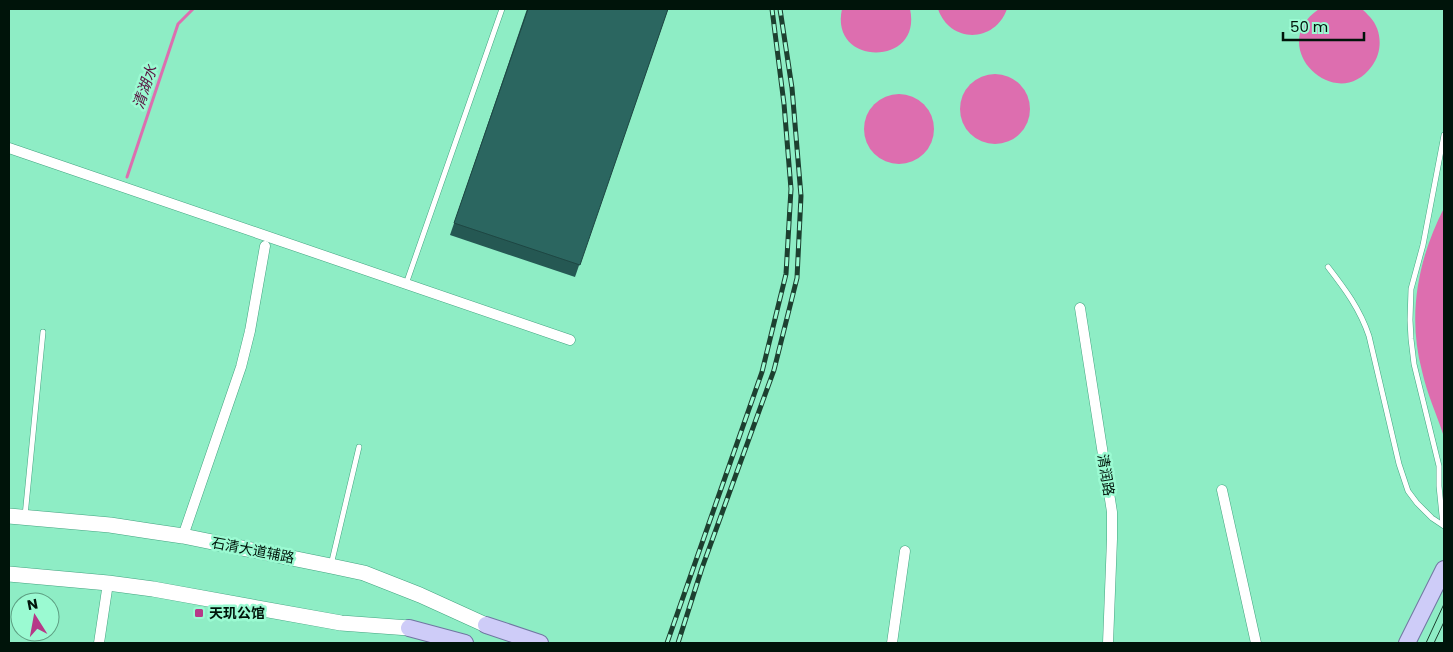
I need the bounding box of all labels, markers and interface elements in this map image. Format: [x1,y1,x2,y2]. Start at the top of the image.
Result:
scale bar [1283,10,1364,42]
text: 50 m [1290,16,1328,37]
water label: 清湖水 [127,61,162,112]
street label: 清润路 [1093,453,1119,497]
street label: 石清大道辅路 [210,532,296,568]
north arrow [10,592,60,642]
text: N [25,593,40,615]
place label: 天玑公馆 [209,603,265,623]
marker: 天玑公馆 [193,607,205,619]

